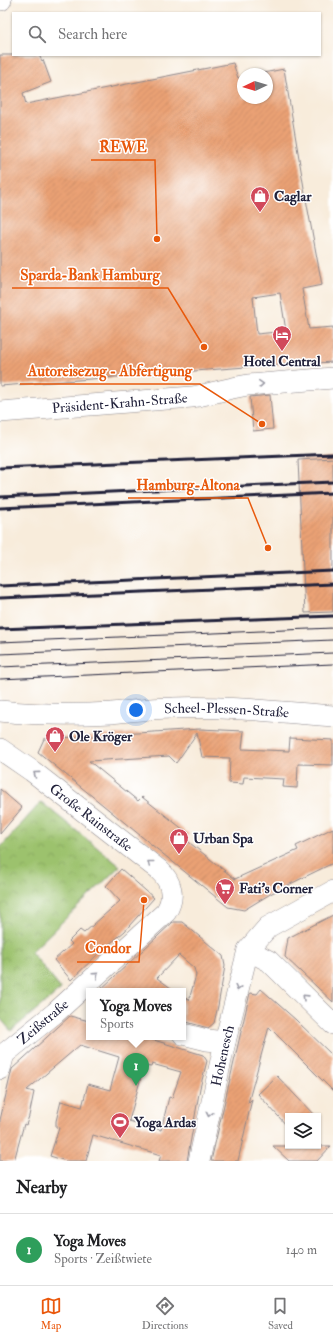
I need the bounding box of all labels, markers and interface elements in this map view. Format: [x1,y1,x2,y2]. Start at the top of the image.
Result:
search box [12,12,321,56]
icon: search [26,23,48,45]
text: Search here [58,25,127,44]
north arrow [237,68,273,104]
callout: REWE [91,133,155,160]
text: REWE [99,138,147,157]
shop icon: Caglar [249,185,271,213]
place label: Caglar [274,188,312,206]
callout: Sparda-Bank Hamburg [12,261,168,288]
text: Sparda-Bank Hamburg [20,266,160,286]
hotel icon: Hotel Central [271,324,293,352]
place label: Hotel Central [243,353,321,370]
callout: Autoreisezug - Abfertigung [20,357,200,384]
text: Autoreisezug - Abfertigung [27,362,193,382]
one-way arrow [258,379,264,388]
street label: Präsident-Krahn-Straße [51,389,188,416]
callout: Hamburg-Altona [128,471,248,498]
text: Hamburg-Altona [136,476,241,496]
street label: Scheel-Plessen-Straße [164,699,290,721]
your location [126,700,146,720]
shop icon: Ole Kröger [44,725,66,753]
place label: Ole Kröger [69,728,133,746]
one-way arrow [34,772,41,779]
street label: Große Rainstraße [46,780,136,855]
shop icon: Urban Spa [168,827,190,855]
place label: Urban Spa [193,830,254,848]
one-way arrow [147,861,154,868]
supermarket icon: Fati's Corner [214,877,236,905]
place label: Fati's Corner [239,880,314,897]
callout: Condor [77,935,139,962]
text: Condor [85,939,131,958]
one-way arrow [92,973,99,980]
one-way arrow [235,984,243,991]
popup [86,988,186,1040]
one-way arrow [302,994,310,1002]
street label: Zeißstraße [14,996,72,1048]
text: Yoga Moves [100,997,172,1016]
text: Sports [100,1016,134,1032]
street label: Hohenesch [207,1023,238,1088]
pin: 1 [123,1053,149,1086]
sports icon: Yoga Ardas [109,1111,131,1139]
one-way arrow [206,1111,214,1118]
map controls [285,1113,321,1149]
button: layers [285,1113,321,1149]
place label: Yoga Ardas [133,1114,196,1132]
text: Nearby [16,1177,67,1198]
text: Yoga Moves [54,1232,126,1251]
text: 1 [27,1242,31,1258]
text: 140 m [286,1242,317,1258]
text: Sports · Zeißtwiete [54,1251,152,1267]
tab: Map [40,1295,62,1332]
tab: Directions [142,1295,188,1332]
tab: Saved [268,1295,293,1332]

